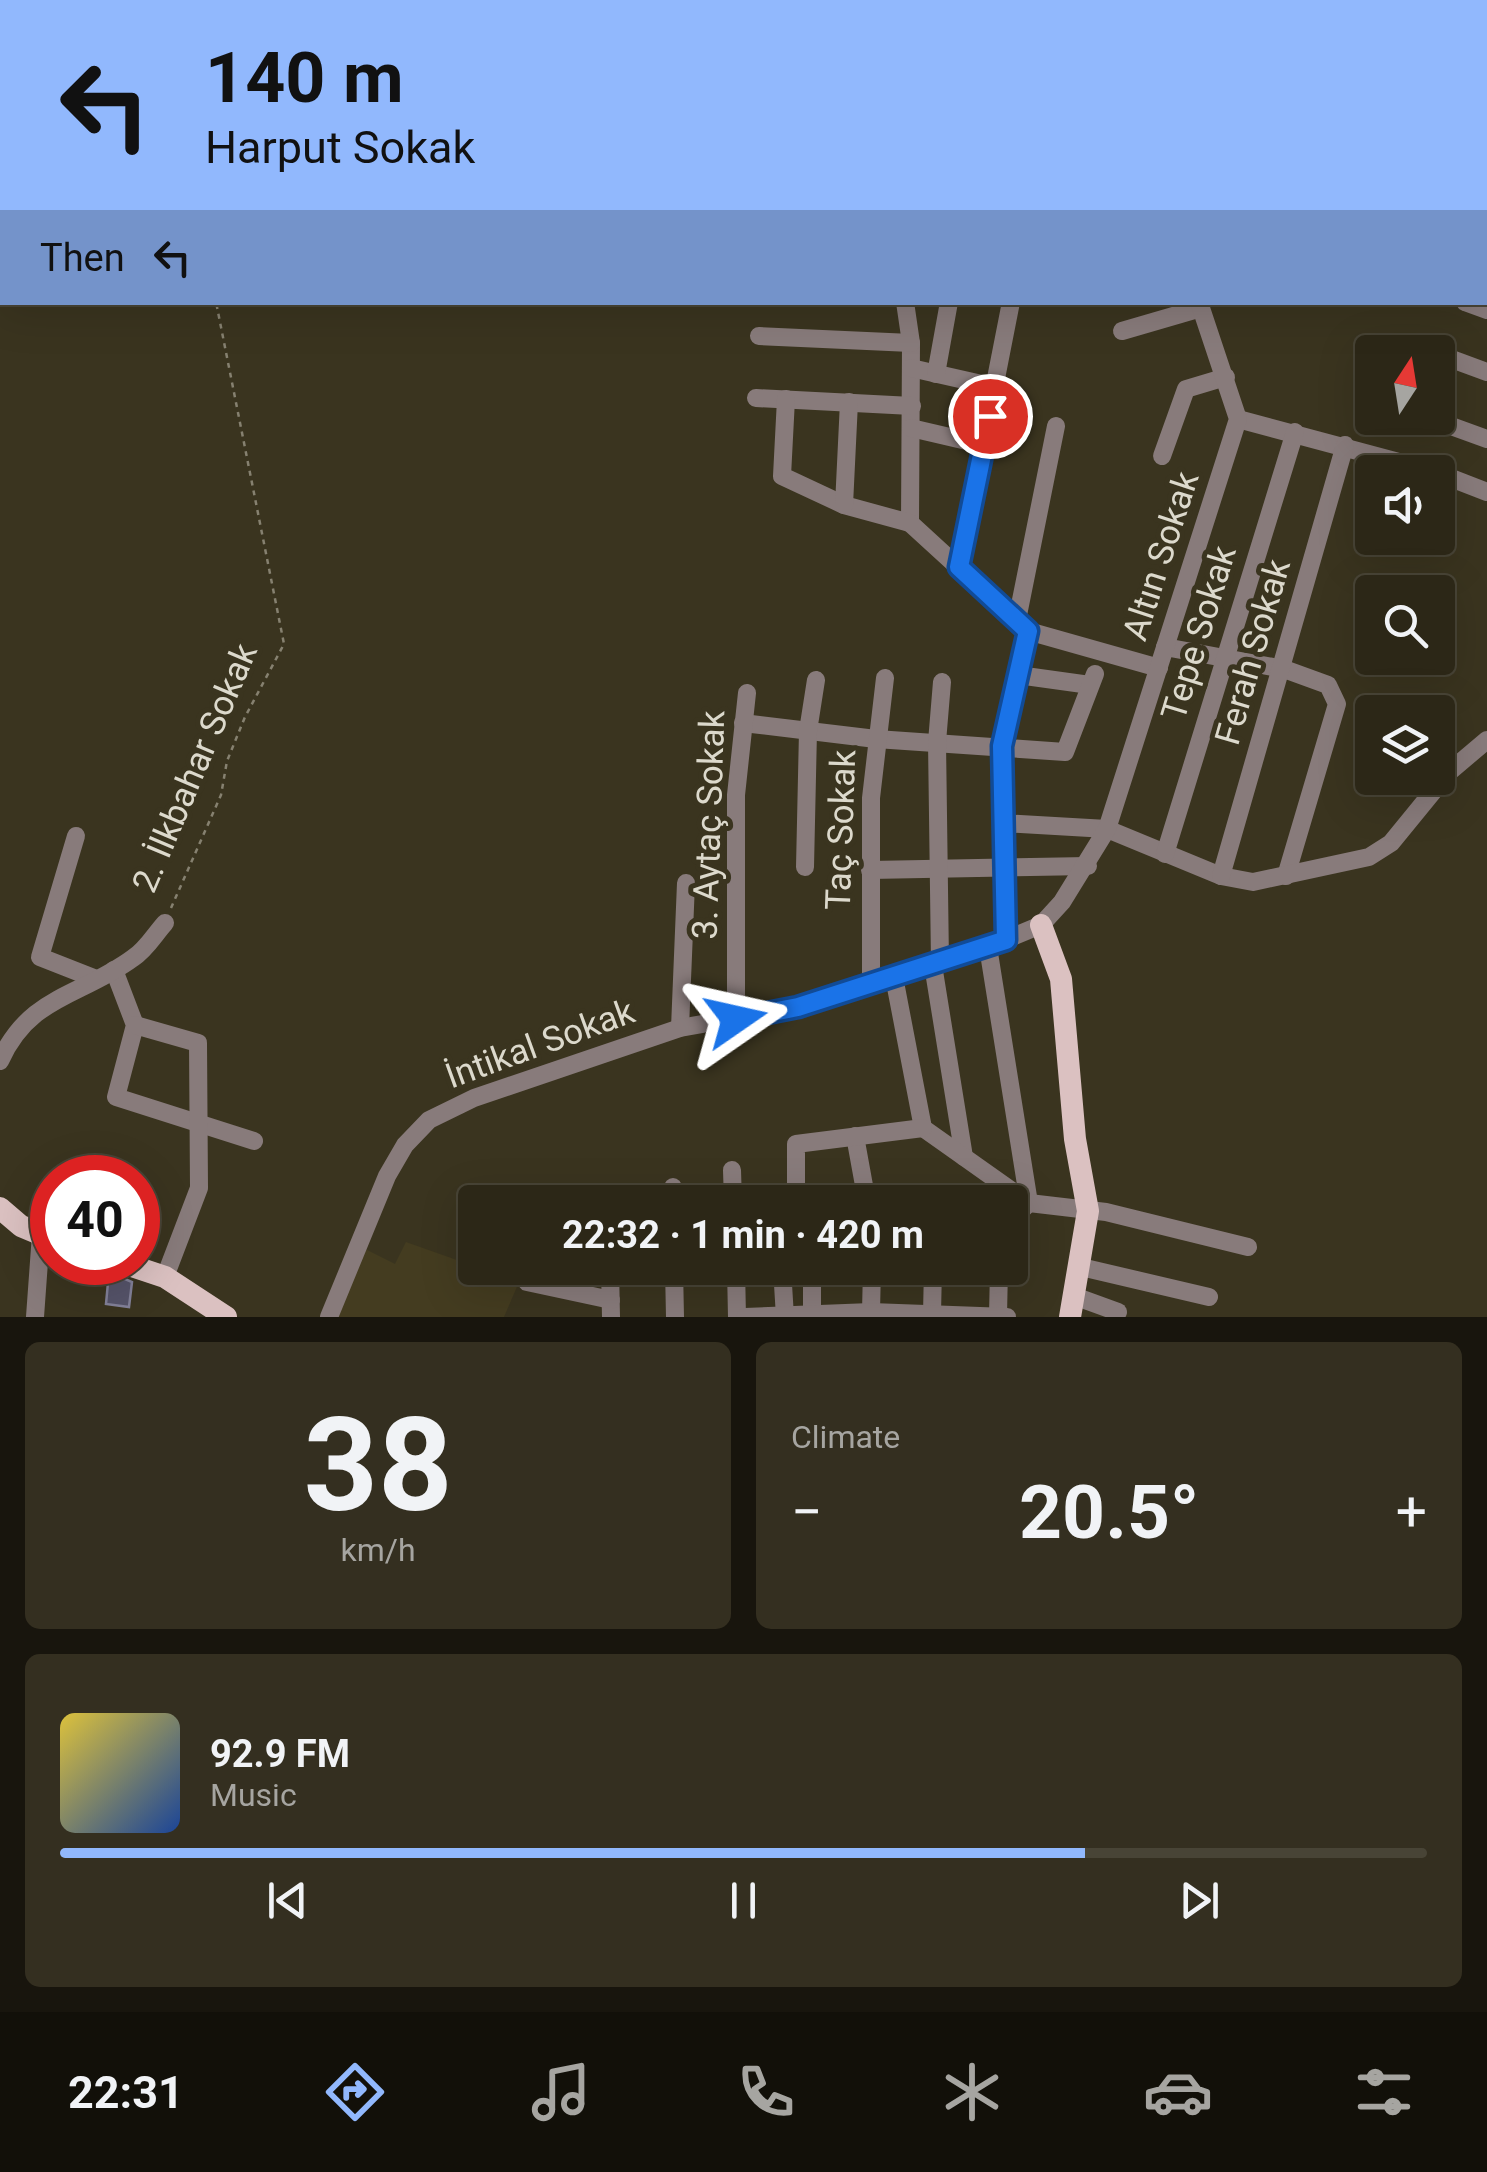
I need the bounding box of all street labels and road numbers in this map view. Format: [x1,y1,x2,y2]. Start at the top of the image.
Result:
street label: Altın Sokak [1115,466,1208,645]
street label: Tepe Sokak [1153,541,1245,725]
street label: Ferah Sokak [1207,554,1299,749]
street label: 2. İlkbahar Sokak [124,637,266,899]
street label: 3. Aytaç Sokak [685,710,733,940]
street label: Taç Sokak [818,749,864,911]
street label: İntikal Sokak [440,991,640,1097]

